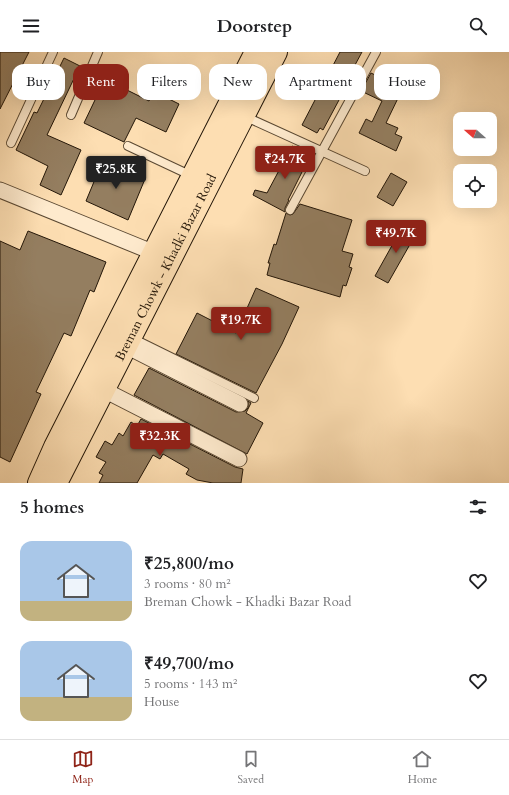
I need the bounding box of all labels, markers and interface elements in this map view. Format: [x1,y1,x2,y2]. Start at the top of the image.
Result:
text: Doorstep [217,14,292,39]
icon: menu [20,15,42,37]
icon: search [467,15,489,37]
chip: Buy [12,64,65,100]
chip: Rent [73,64,129,100]
chip: Filters [137,64,201,100]
chip: New [209,64,267,100]
chip: Apartment [275,64,366,100]
chip: House [374,64,440,100]
north arrow [453,112,497,156]
map controls [453,112,497,208]
pin: ₹24.7K [252,146,318,180]
text: ₹24.7K [264,150,306,168]
pin: ₹25.8K [83,156,149,190]
text: ₹25.8K [95,160,137,178]
button: locate [453,164,497,208]
street label: Breman Chowk - Khadki Bazar Road [111,171,221,364]
pin: ₹49.7K [363,220,429,254]
text: ₹49.7K [375,224,417,242]
pin: ₹19.7K [208,307,274,341]
text: ₹19.7K [220,311,262,329]
pin: ₹32.3K [127,423,193,457]
text: ₹32.3K [139,427,181,445]
text: 5 homes [20,496,84,519]
icon: filters [467,496,489,518]
text: ₹25,800/mo [144,552,234,575]
icon: home [52,557,100,605]
icon: heart [467,570,489,592]
text: 3 rooms · 80 m² [144,575,231,593]
text: Breman Chowk - Khadki Bazar Road [144,593,351,611]
text: ₹49,700/mo [144,652,234,675]
icon: home [52,657,100,705]
icon: heart [467,670,489,692]
text: 5 rooms · 143 m² [144,675,237,693]
text: House [144,693,179,711]
tab: Map [72,748,94,787]
tab: Saved [237,748,264,787]
tab: Home [408,748,437,787]

